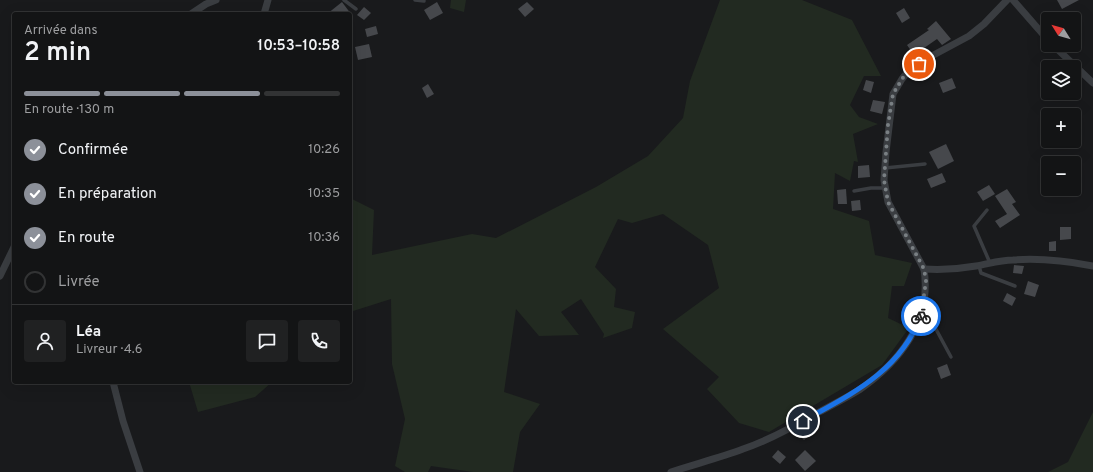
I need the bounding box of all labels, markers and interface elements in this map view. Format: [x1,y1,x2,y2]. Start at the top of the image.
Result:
north arrow [1041,12,1081,52]
map controls [1041,12,1081,196]
text: Arrivée dans [24,23,97,39]
text: 2 min [24,37,91,70]
text: 10:53–10:58 [257,37,340,56]
pin [902,47,936,81]
icon: bag [908,53,930,75]
button: layers [1041,60,1081,100]
text: En route · 130 m [24,102,114,118]
button: + [1041,108,1081,148]
icon: check [24,139,46,161]
text: Confirmée [58,141,128,160]
text: 10:26 [308,142,340,158]
button: − [1041,156,1081,196]
icon: check [24,183,46,205]
text: En préparation [58,185,157,204]
text: 10:35 [308,186,340,202]
icon: check [24,227,46,249]
text: En route [58,229,115,248]
text: 10:36 [308,230,340,246]
text: Livrée [58,273,100,292]
courier [901,296,941,336]
icon: bike [910,305,932,327]
button: person [24,320,66,362]
button: chat [246,320,288,362]
button: phone [298,320,340,362]
text: Léa [76,323,101,342]
text: Livreur · 4.6 [76,342,142,358]
pin [786,404,820,438]
icon: home [792,410,814,432]

